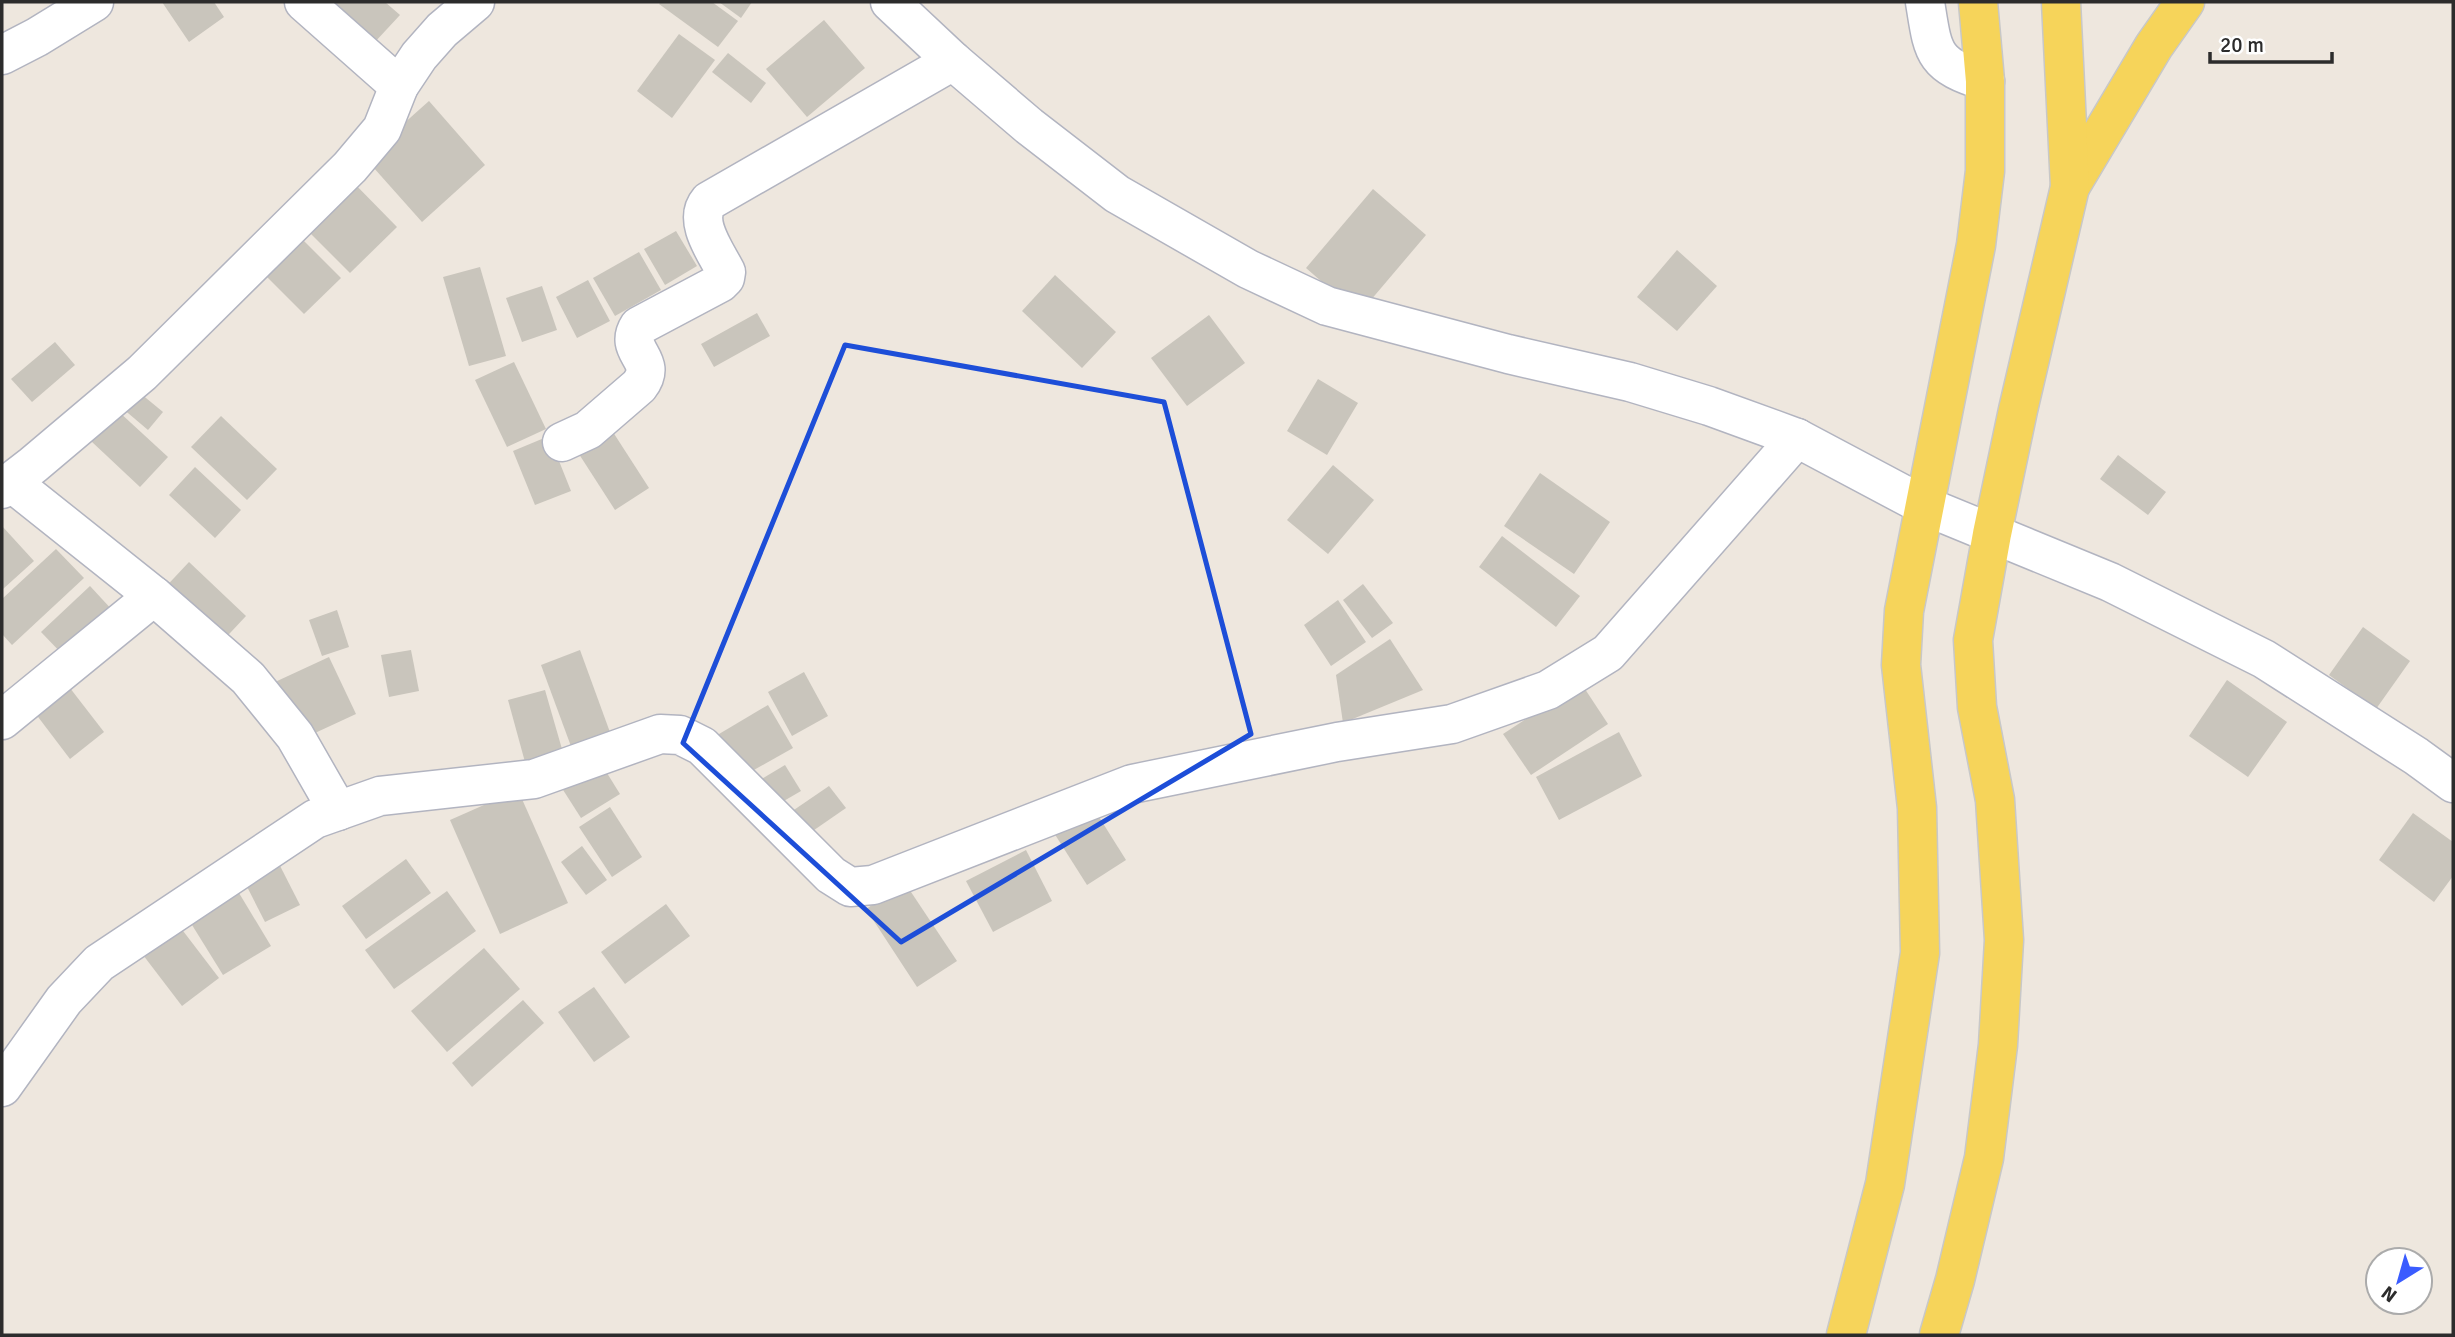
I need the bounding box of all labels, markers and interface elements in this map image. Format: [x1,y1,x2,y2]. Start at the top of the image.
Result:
scale bar [2210,21,2332,65]
text: 20 m [2220,32,2264,58]
north arrow [2364,1246,2434,1316]
text: N [2377,1280,2402,1307]

